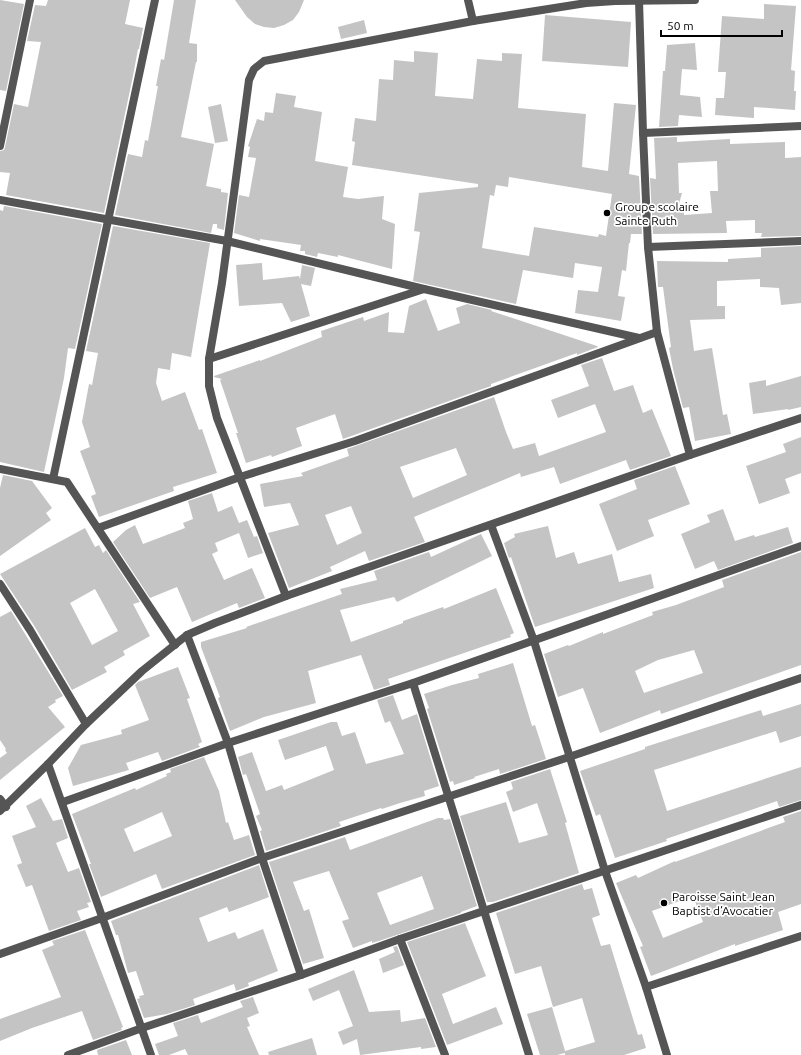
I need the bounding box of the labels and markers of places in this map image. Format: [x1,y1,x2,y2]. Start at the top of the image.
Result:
place label: Groupe scolaire Sainte Ruth [615,200,699,227]
marker: Groupe scolaire Sainte Ruth [602,208,612,218]
place label: Paroisse Saint Jean Baptist d’Avocatier [672,890,775,917]
marker: Paroisse Saint Jean Baptist d’Avocatier [659,898,669,908]

